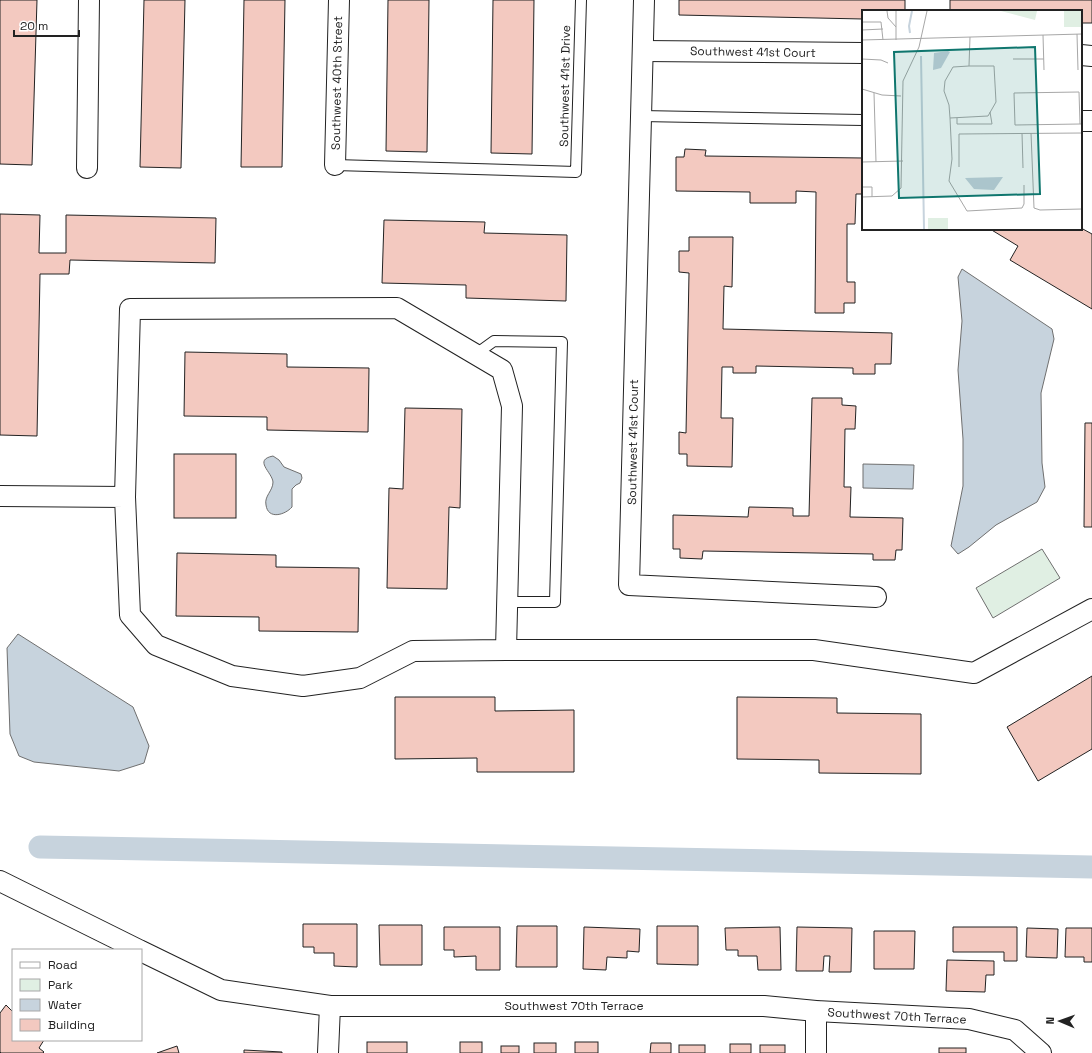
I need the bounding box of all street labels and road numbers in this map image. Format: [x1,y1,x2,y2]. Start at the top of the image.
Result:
street label: Southwest 40th Street [328,16,346,150]
street label: Southwest 41st Drive [556,25,574,147]
street label: Southwest 41st Court [690,43,816,61]
street label: Southwest 41st Court [624,379,642,505]
street label: Southwest 70th Terrace [504,998,644,1014]
street label: Southwest 70th Terrace [827,1004,967,1028]

